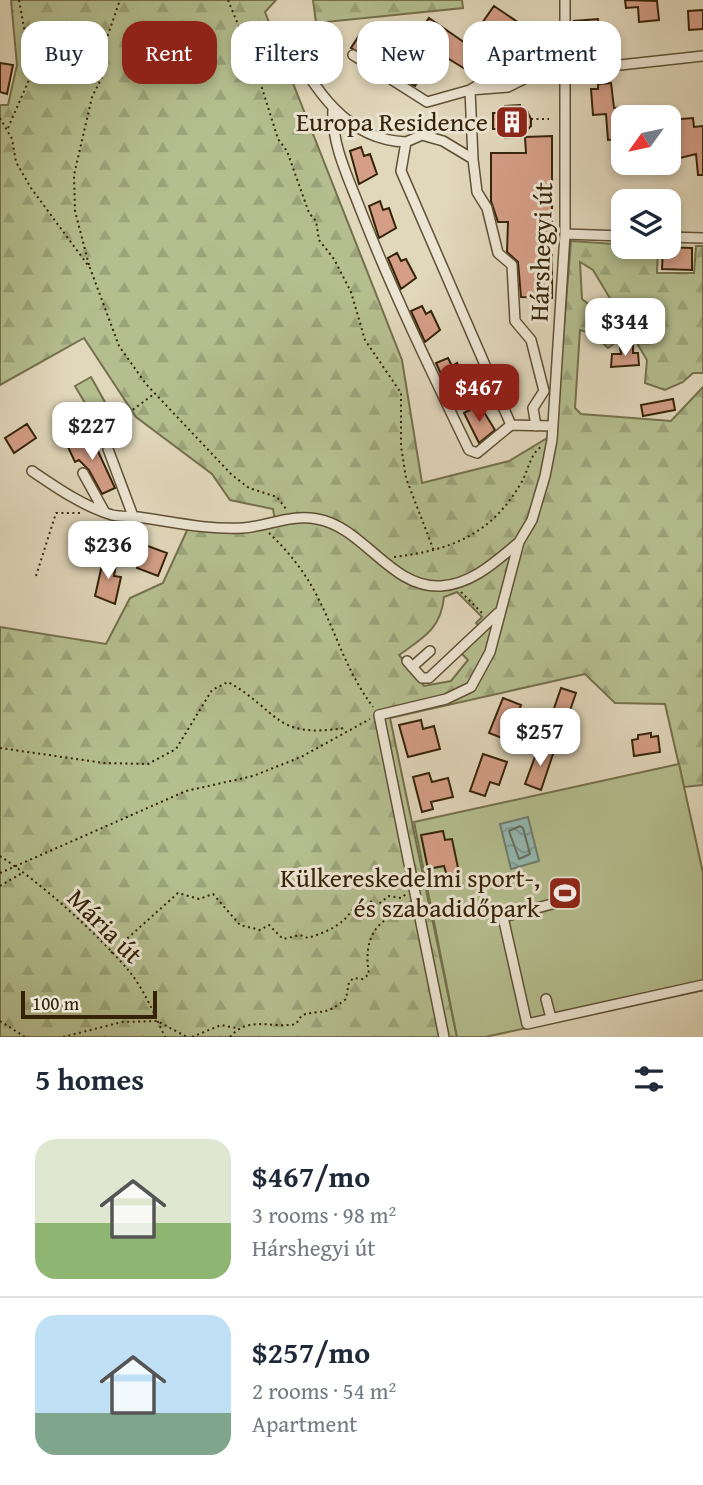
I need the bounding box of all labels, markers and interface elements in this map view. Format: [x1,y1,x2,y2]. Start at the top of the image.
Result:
chip: Buy [21,21,108,84]
chip: Rent [122,21,217,84]
chip: Filters [231,21,343,84]
chip: New [357,21,449,84]
chip: Apartment [463,21,621,84]
place label: Europa Residence [296,102,488,141]
building icon: Europa Residence [493,103,531,141]
north arrow [611,105,681,175]
map controls [611,105,681,259]
street label: Hárshegyi út [519,182,562,322]
button: layers [611,189,681,259]
pin: $344 [584,298,666,358]
text: $344 [601,304,649,337]
pin: $467 [438,364,520,424]
text: $467 [455,370,503,403]
pin: $227 [51,402,133,462]
text: $227 [68,408,116,441]
pin: $236 [67,522,149,581]
text: $236 [84,527,132,560]
pin: $257 [499,708,581,768]
text: $257 [516,714,564,747]
place label: Külkereskedelmi sport-, és szabadidőpark [280,858,541,927]
sports icon: Külkereskedelmi sport-, és szabadidőpark [546,874,584,912]
street label: Mária út [59,879,152,972]
scale bar [21,988,158,1020]
text: 100 m [32,989,79,1017]
text: 5 homes [35,1057,144,1101]
icon: filters [630,1060,668,1098]
text: $467/mo [252,1154,370,1198]
icon: home [91,1167,175,1251]
text: 3 rooms · 98 m² [252,1198,396,1231]
text: Hárshegyi út [252,1231,375,1264]
text: $257/mo [252,1330,370,1374]
icon: home [91,1343,175,1427]
text: 2 rooms · 54 m² [252,1374,396,1407]
text: Apartment [252,1407,357,1440]

